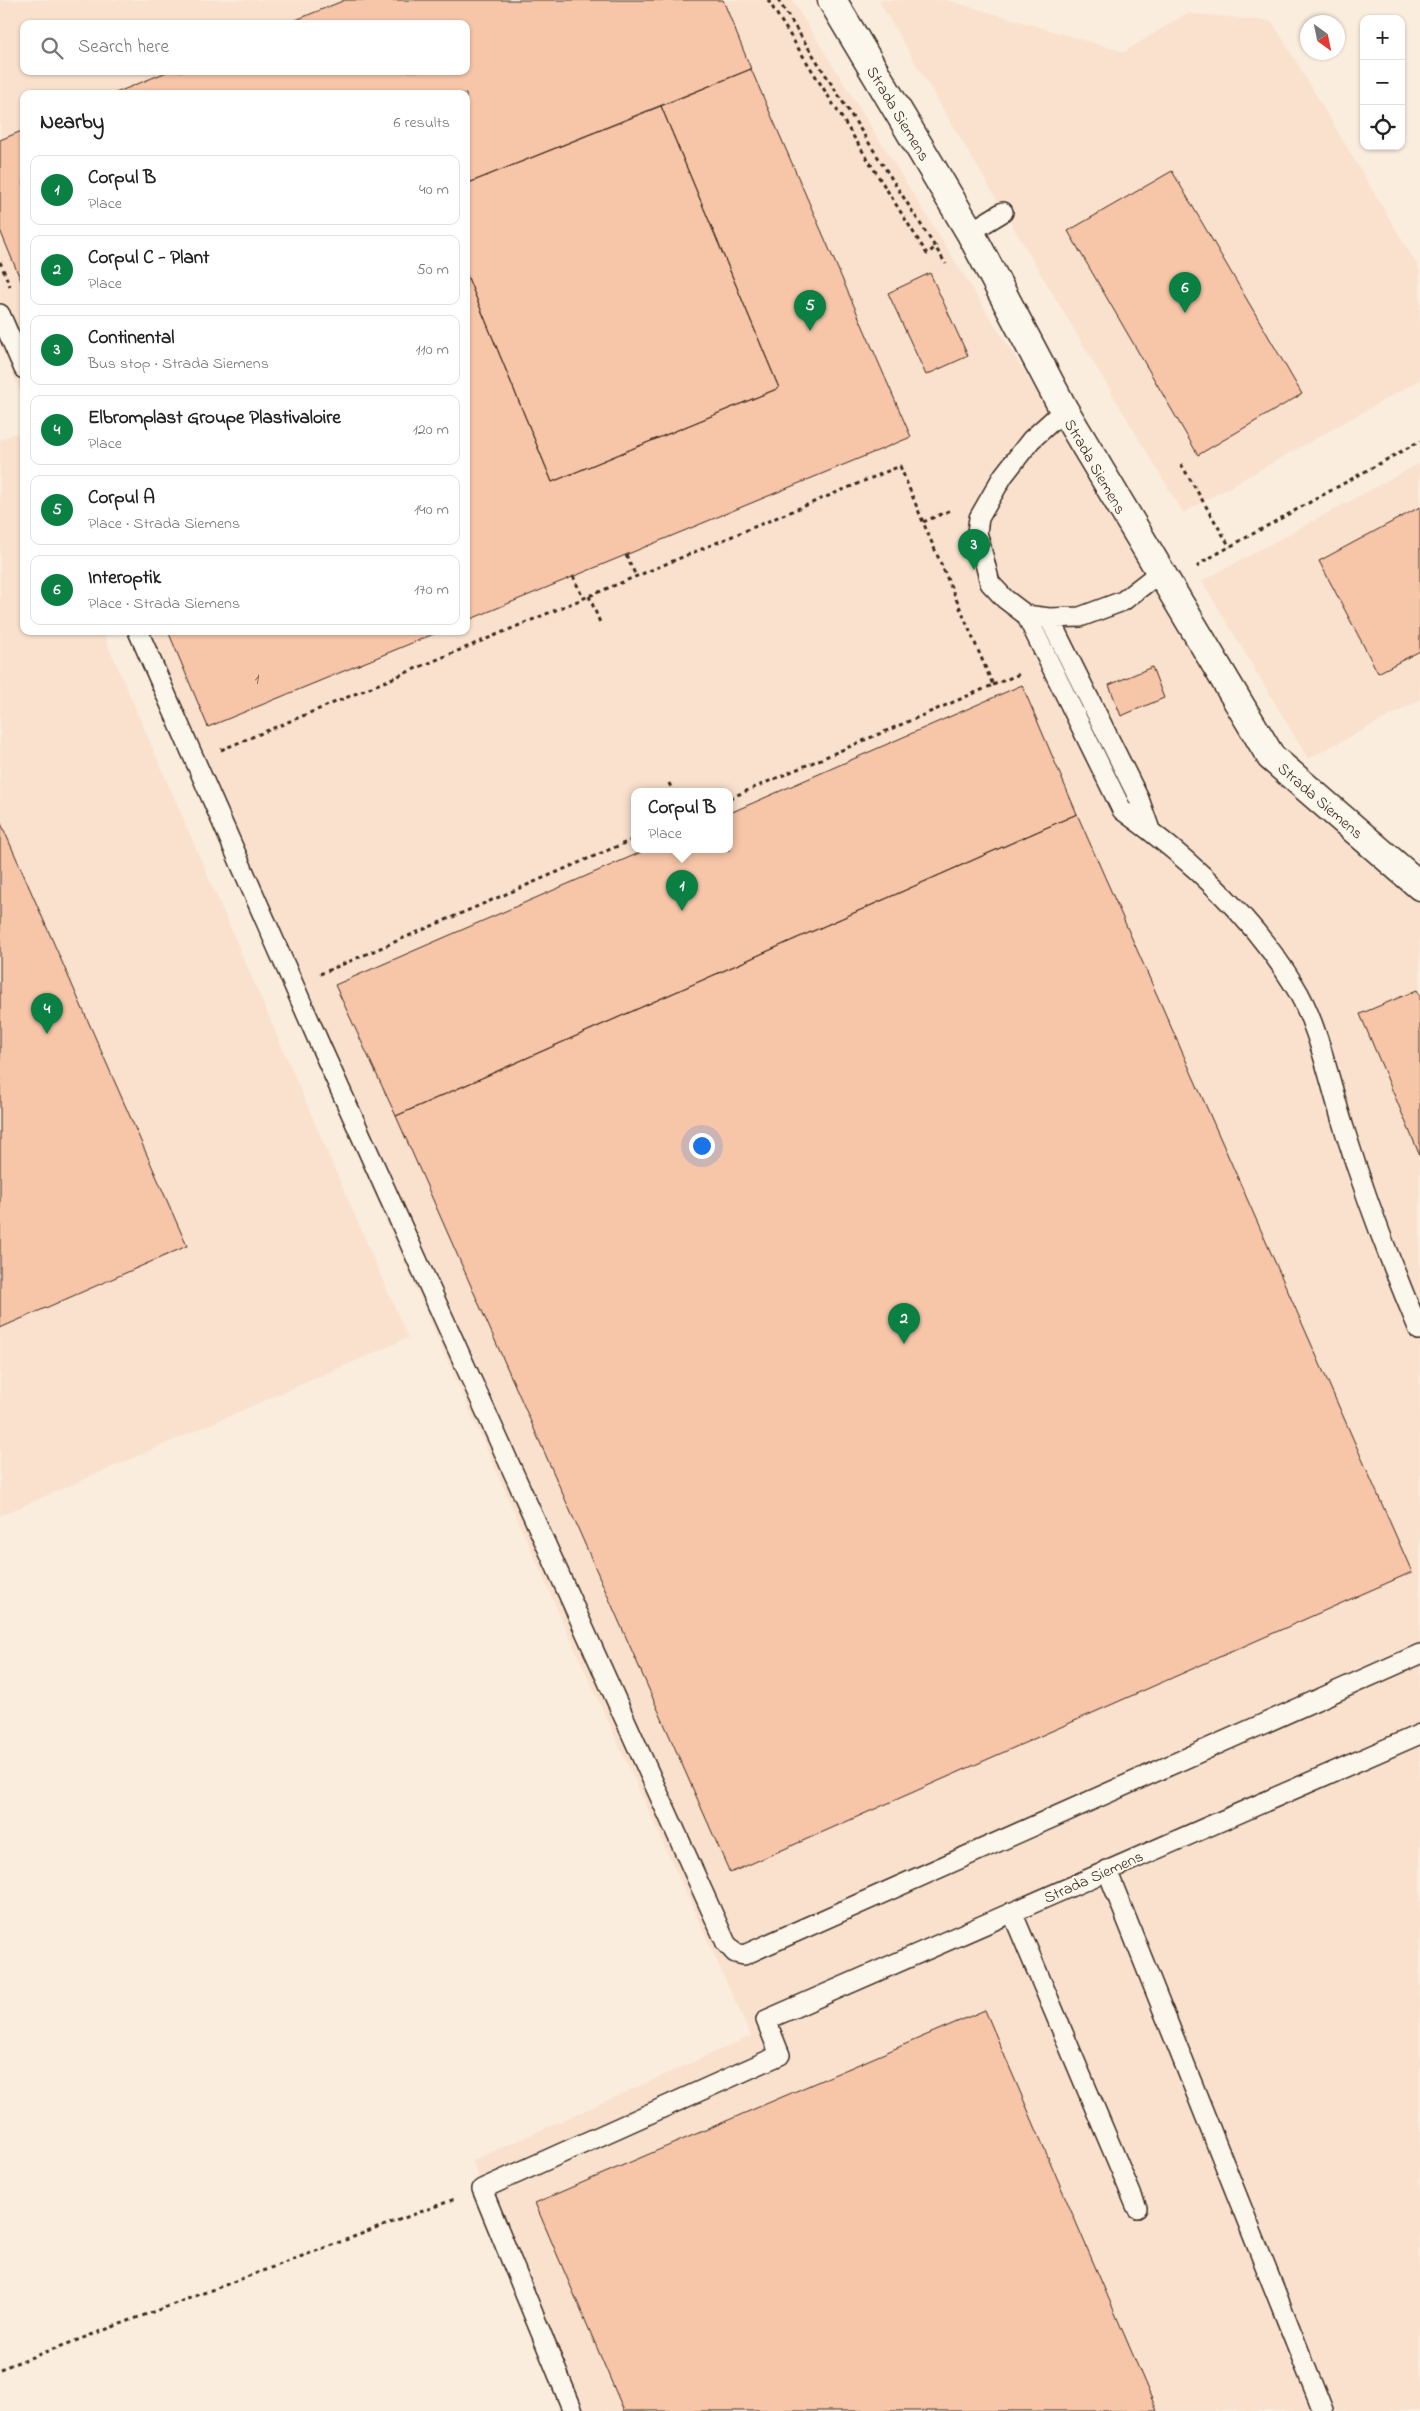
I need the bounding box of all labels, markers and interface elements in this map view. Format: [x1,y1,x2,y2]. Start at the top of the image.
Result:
north arrow [1300,15,1345,60]
map controls [1360,15,1405,150]
button: + [1360,15,1405,60]
search box [20,20,470,75]
icon: search [38,34,66,62]
text: Search here [78,34,169,61]
button: − [1360,60,1405,105]
street label: Strada Siemens [859,62,935,166]
button: locate [1360,105,1405,150]
text: Nearby [40,108,104,138]
text: 6 results [393,111,450,135]
text: Corpul B [88,165,156,192]
text: 1 [54,178,60,202]
text: 40 m [419,178,449,202]
text: Place [88,192,122,216]
text: Corpul C - Plant [88,245,209,272]
text: 2 [53,258,61,282]
text: 50 m [417,258,449,282]
text: Place [88,272,122,296]
pin: 6 [1169,272,1201,313]
pin: 5 [794,290,826,331]
text: Continental [88,325,175,352]
text: 3 [54,338,60,362]
text: 110 m [415,338,449,362]
text: Bus stop · Strada Siemens [88,352,269,376]
text: Elbromplast Groupe Plastivaloire [88,405,341,432]
street label: Strada Siemens [1057,415,1131,519]
text: 4 [54,418,60,442]
text: 120 m [413,418,449,442]
text: Place [88,432,122,456]
text: Corpul A [88,485,155,512]
text: 5 [52,498,62,522]
text: 140 m [414,498,449,522]
text: Place · Strada Siemens [88,512,240,536]
pin: 3 [958,529,990,570]
text: Interoptik [88,565,161,592]
text: 6 [53,578,61,602]
text: 170 m [414,578,449,602]
text: Place · Strada Siemens [88,592,240,616]
house number: 1 [255,669,260,690]
street label: Strada Siemens [1272,757,1368,846]
popup [631,788,733,853]
text: Corpul B [648,795,716,822]
text: Place [648,822,682,846]
pin: 1 [666,870,698,911]
pin: 4 [31,993,63,1034]
your location [689,1133,715,1159]
pin: 2 [888,1303,920,1344]
street label: Strada Siemens [1040,1845,1147,1911]

